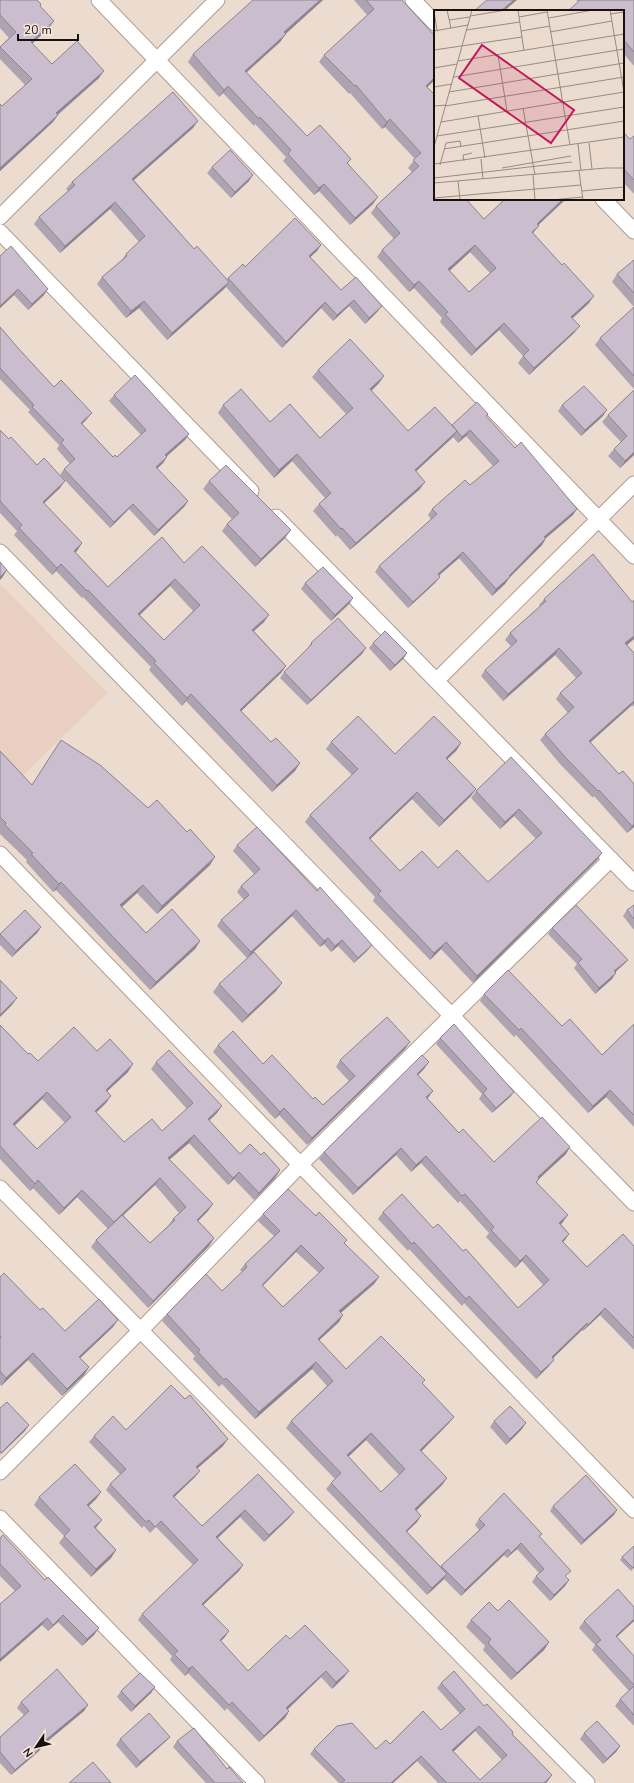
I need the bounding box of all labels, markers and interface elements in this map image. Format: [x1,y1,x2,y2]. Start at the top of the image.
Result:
inset map [434,10,624,200]
scale bar [18,16,78,42]
text: 20 m [24,22,52,38]
north arrow [16,1727,56,1767]
text: N [20,1745,37,1760]

